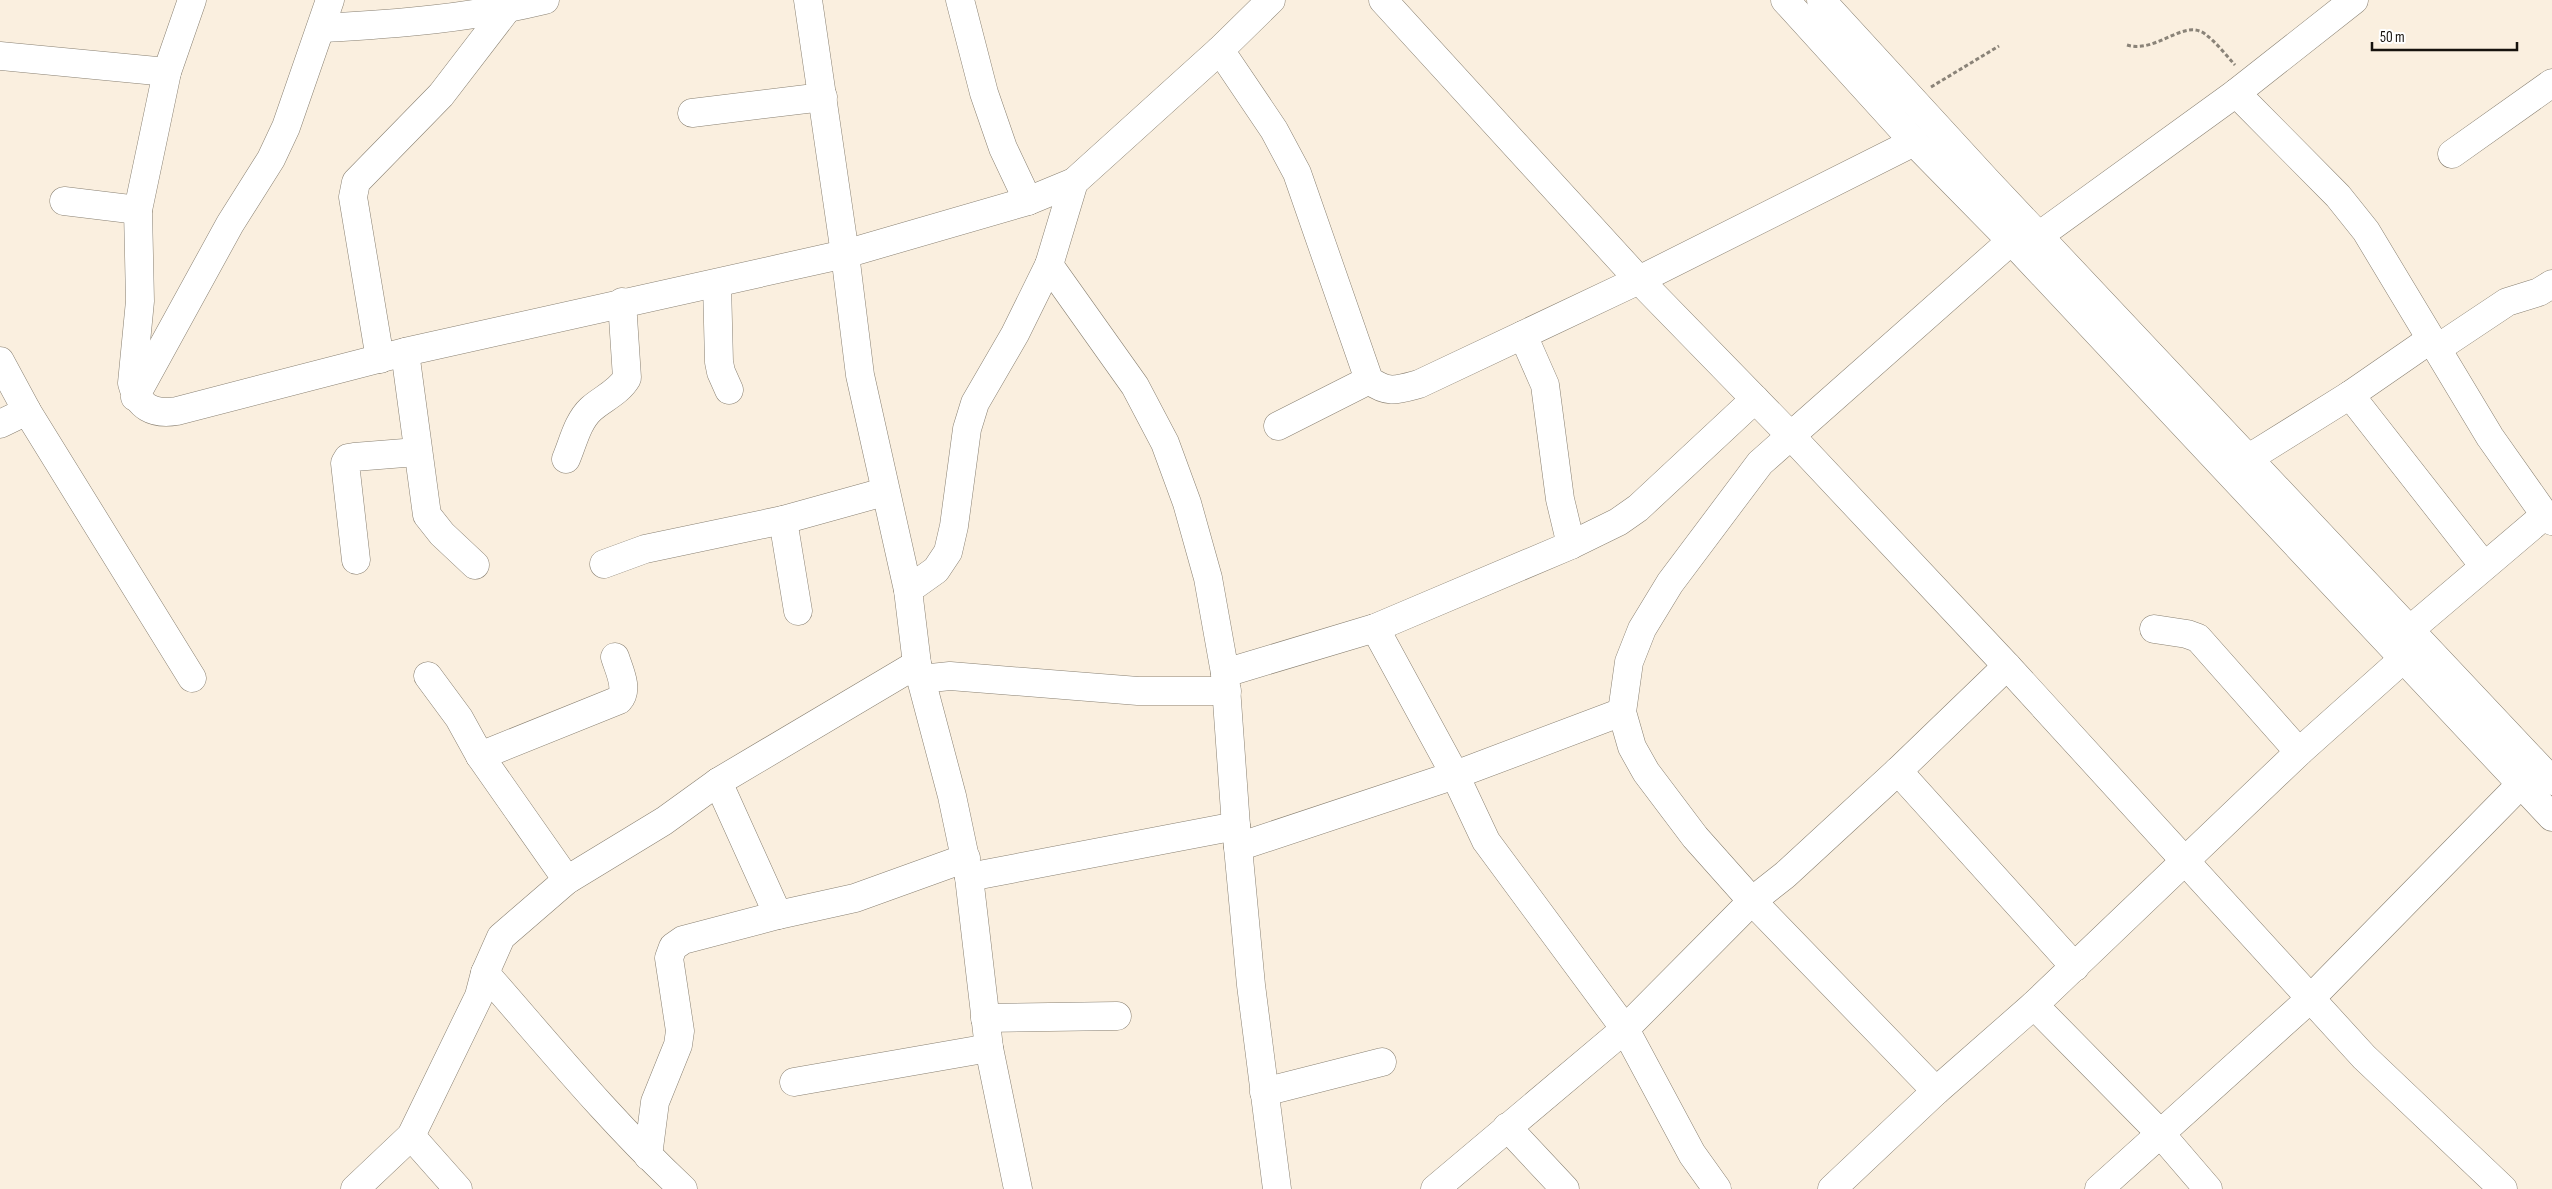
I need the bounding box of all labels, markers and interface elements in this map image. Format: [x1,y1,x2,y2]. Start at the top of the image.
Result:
scale bar [2372,20,2517,52]
text: 50 m [2380,28,2405,47]

